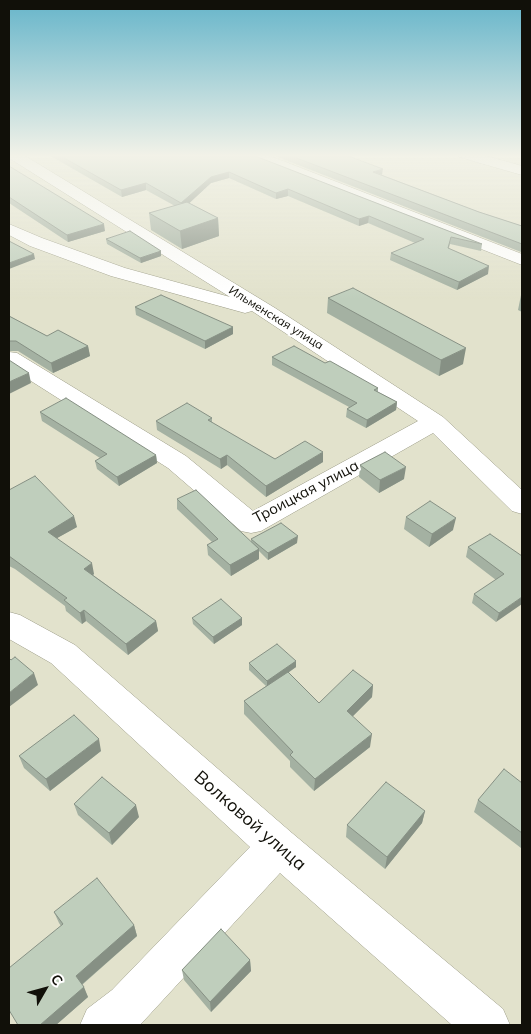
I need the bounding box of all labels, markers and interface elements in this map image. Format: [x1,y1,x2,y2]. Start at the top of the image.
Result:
street label: Ильменская улица [226,283,326,353]
street label: Троицкая улица [250,457,362,527]
street label: Волковой улица [189,766,311,876]
north arrow [20,964,70,1014]
text: С [47,970,67,989]

